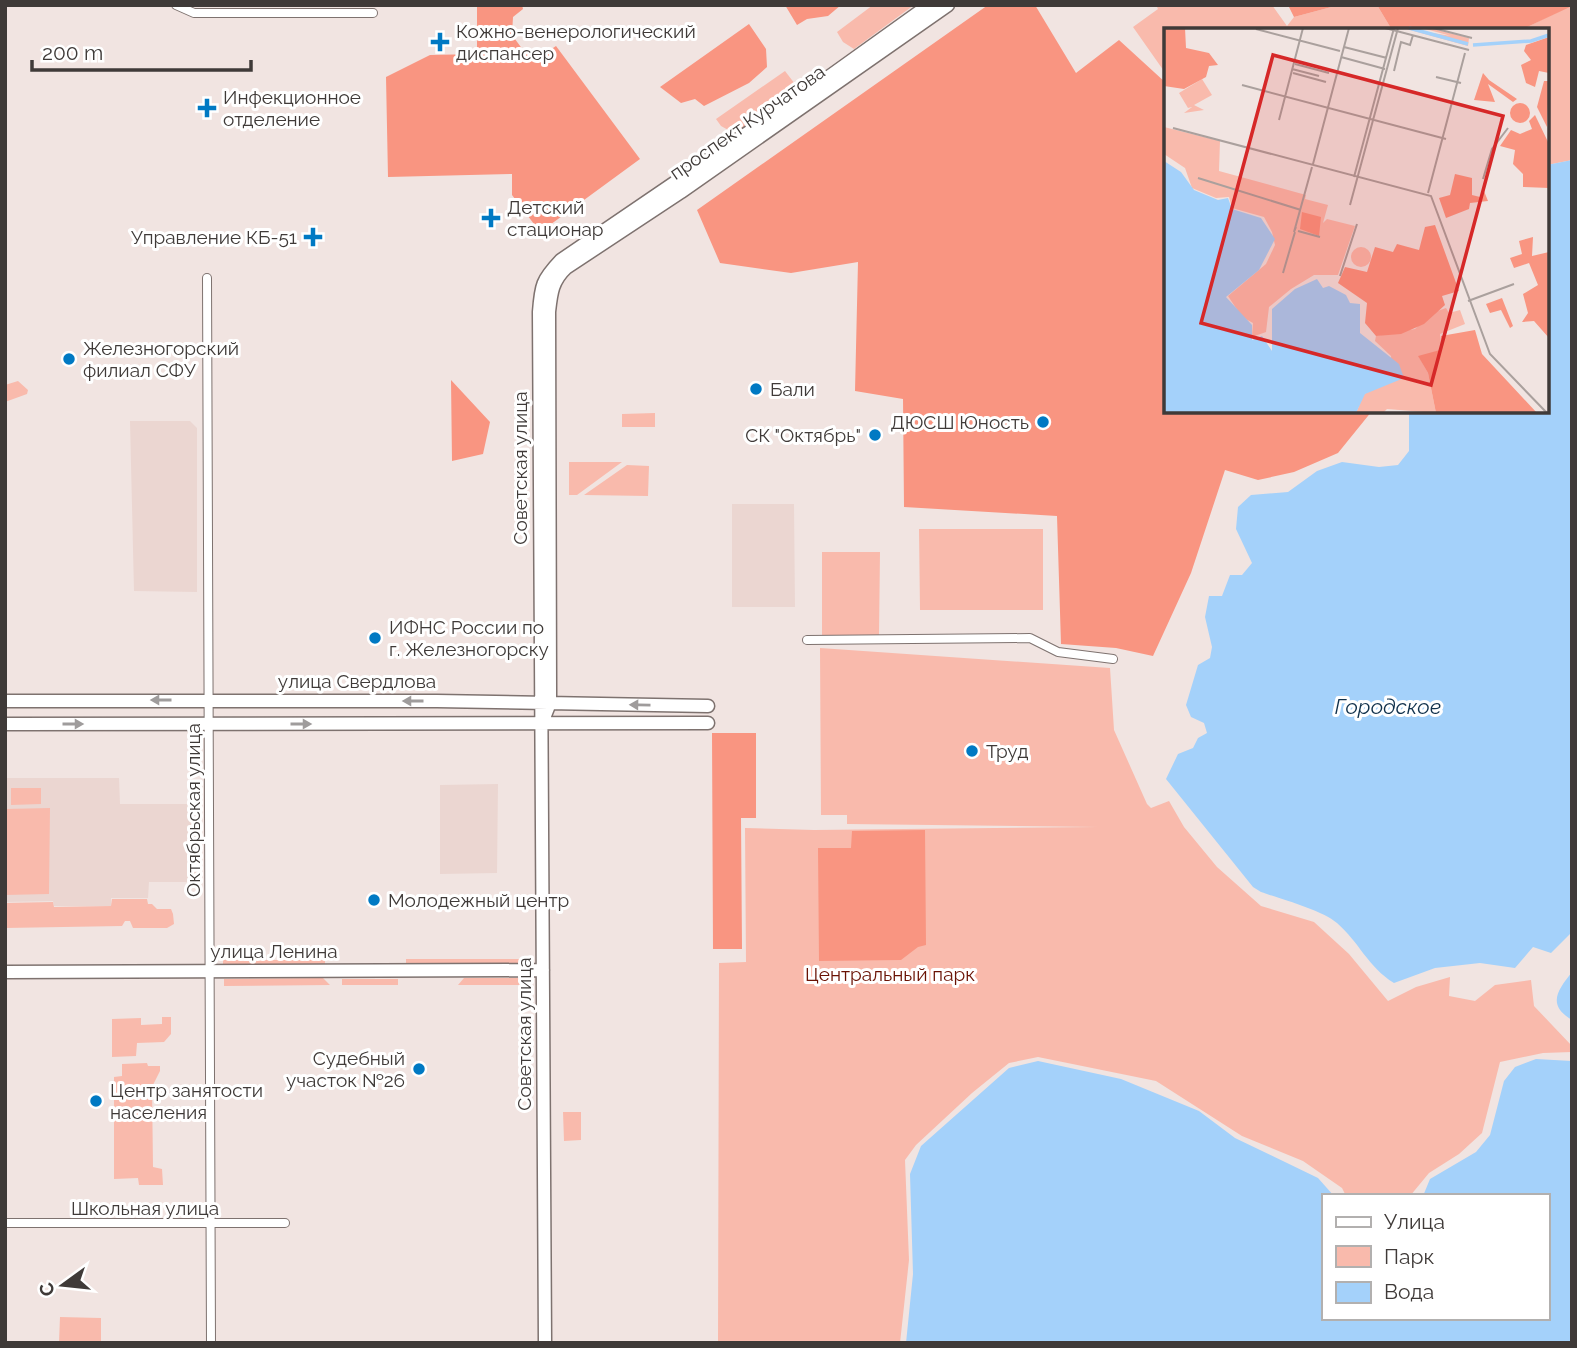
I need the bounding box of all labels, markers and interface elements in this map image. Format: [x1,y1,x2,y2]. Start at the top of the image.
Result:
place label: Кожно-венерологический диспансер [456,20,696,64]
scale bar [32,28,250,72]
inset map [1164,28,1549,413]
marker: Кожно-венерологический диспансер [430,32,450,52]
text: 200 m [42,40,103,65]
street label: проспект Курчатова [665,60,829,184]
place label: Инфекционное отделение [223,86,361,130]
marker: Инфекционное отделение [197,98,217,118]
place label: Детский стационар [507,196,604,240]
marker: Детский стационар [481,208,501,228]
place label: Управление КБ-51 [131,226,297,248]
marker: Управление КБ-51 [303,227,323,247]
place label: Железногорский филиал СФУ [83,337,239,381]
marker: Железногорский филиал СФУ [61,351,77,367]
place label: Бали [770,378,815,400]
marker: Бали [748,381,764,397]
street label: Советская улица [509,391,531,545]
place label: ДЮСШ Юность [891,411,1029,433]
marker: ДЮСШ Юность [1035,414,1051,430]
place label: СК "Октябрь" [745,424,861,446]
marker: СК "Октябрь" [867,427,883,443]
place label: ИФНС России по г. Железногорску [389,616,549,660]
marker: ИФНС России по г. Железногорску [367,630,383,646]
street label: улица Свердлова [278,670,436,692]
one-way arrow [149,694,171,706]
water label: Городское [1335,694,1441,719]
one-way arrow [401,695,423,707]
one-way arrow [629,699,651,710]
one-way arrow [63,718,85,730]
one-way arrow [290,718,312,730]
street label: Октябрьская улица [182,723,204,897]
place label: Труд [986,740,1029,762]
marker: Труд [964,743,980,759]
place label: Молодежный центр [388,889,569,911]
marker: Молодежный центр [366,892,382,908]
street label: улица Ленина [210,940,338,962]
street label: Советская улица [513,957,535,1111]
park label: Центральный парк [805,963,975,985]
place label: Судебный участок №26 [286,1047,405,1091]
marker: Судебный участок №26 [411,1061,427,1077]
place label: Центр занятости населения [110,1079,263,1123]
marker: Центр занятости населения [88,1093,104,1109]
legend [1322,1194,1549,1320]
street label: Школьная улица [71,1197,219,1219]
text: Улица [1384,1209,1445,1234]
text: Парк [1384,1244,1434,1269]
north arrow [28,1250,98,1320]
text: Вода [1384,1279,1434,1304]
text: С [34,1280,59,1299]

